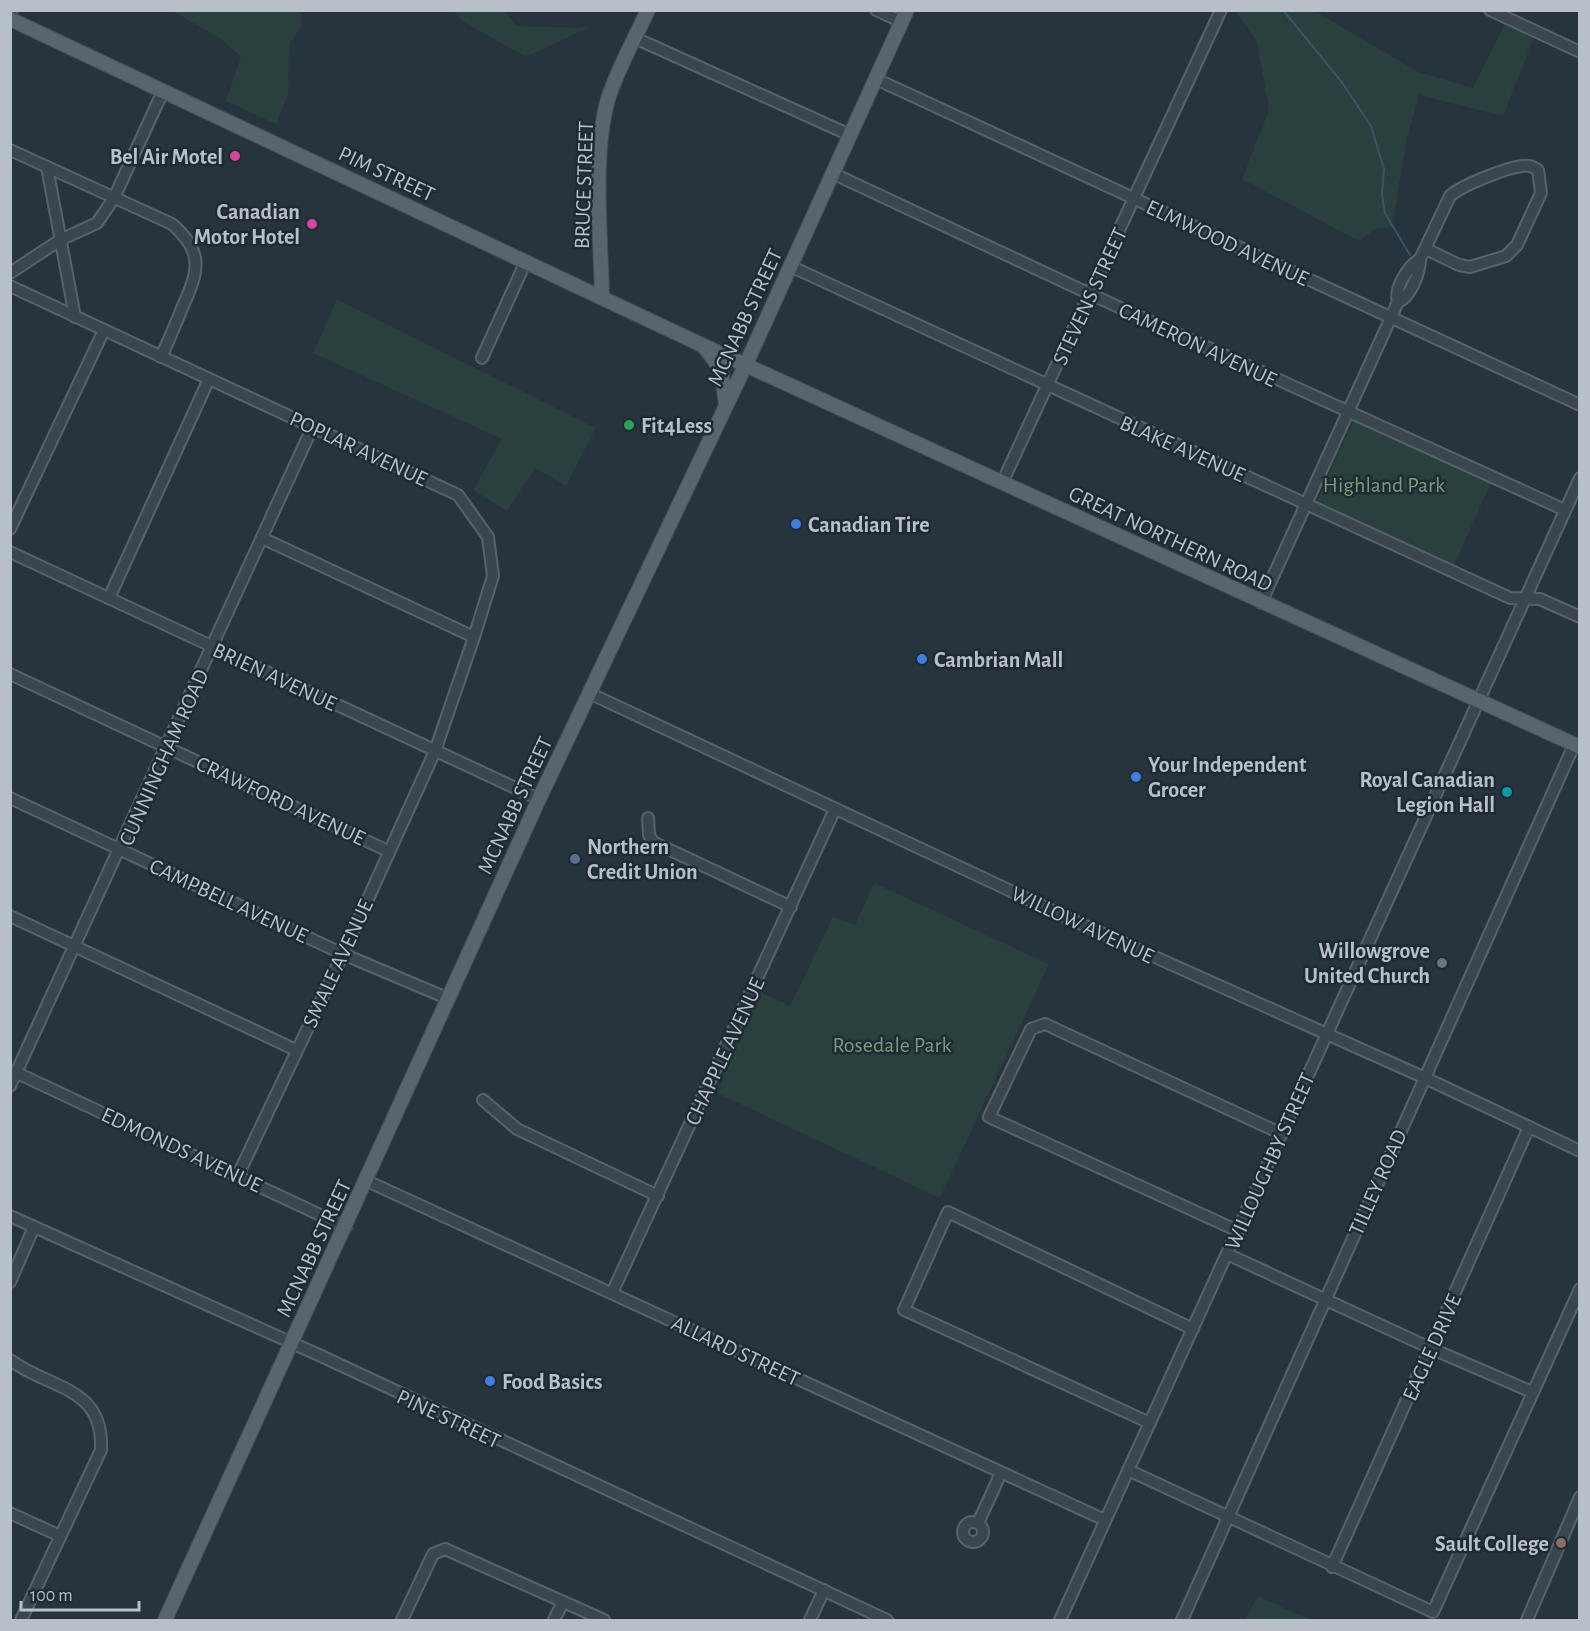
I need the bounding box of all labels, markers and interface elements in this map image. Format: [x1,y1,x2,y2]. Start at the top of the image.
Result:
street label: BRUCE STREET [571,120,597,249]
street label: PIM STREET [335,142,438,206]
place label: Bel Air Motel [110,146,223,168]
marker: Bel Air Motel [228,149,242,163]
street label: ELMWOOD AVENUE [1143,196,1313,290]
place label: Canadian Motor Hotel [194,201,300,248]
marker: Canadian Motor Hotel [305,217,319,231]
street label: STEVENS STREET [1049,224,1131,368]
street label: MCNABB STREET [703,245,786,390]
street label: CAMERON AVENUE [1115,299,1280,391]
street label: POPLAR AVENUE [286,407,431,491]
street label: BLAKE AVENUE [1117,411,1249,486]
place label: Fit4Less [641,415,712,437]
marker: Fit4Less [622,418,636,432]
park label: Highland Park [1323,474,1445,496]
street label: GREAT NORTHERN ROAD [1065,482,1276,596]
place label: Canadian Tire [808,514,930,536]
marker: Canadian Tire [789,517,803,531]
street label: BRIEN AVENUE [209,639,340,715]
place label: Cambrian Mall [934,649,1063,671]
marker: Cambrian Mall [915,652,929,666]
street label: CUNNINGHAM ROAD [115,666,213,849]
street label: MCNABB STREET [473,733,556,878]
street label: CRAWFORD AVENUE [193,752,369,850]
place label: Your Independent Grocer [1148,754,1307,801]
place label: Royal Canadian Legion Hall [1359,769,1495,816]
marker: Your Independent Grocer [1129,770,1143,784]
marker: Royal Canadian Legion Hall [1500,785,1514,799]
place label: Northern Credit Union [587,836,698,883]
marker: Northern Credit Union [568,852,582,866]
street label: CAMPBELL AVENUE [146,855,312,947]
street label: WILLOW AVENUE [1008,882,1158,968]
street label: SMALE AVENUE [299,896,377,1031]
place label: Willowgrove United Church [1304,940,1430,987]
marker: Willowgrove United Church [1435,956,1449,970]
street label: CHAPPLE AVENUE [681,974,769,1129]
park label: Rosedale Park [832,1034,952,1056]
street label: WILLOUGHBY STREET [1221,1069,1319,1253]
street label: EDMONDS AVENUE [98,1103,265,1197]
street label: TILLEY ROAD [1345,1126,1411,1239]
street label: MCNABB STREET [272,1176,355,1321]
street label: EAGLE DRIVE [1399,1290,1465,1404]
street label: ALLARD STREET [668,1312,803,1390]
place label: Food Basics [502,1371,603,1393]
marker: Food Basics [483,1374,497,1388]
street label: PINE STREET [393,1385,504,1453]
place label: Sault College [1435,1533,1549,1555]
marker: Sault College [1554,1536,1568,1550]
scale bar [21,1574,140,1612]
text: 100 m [30,1587,73,1605]

